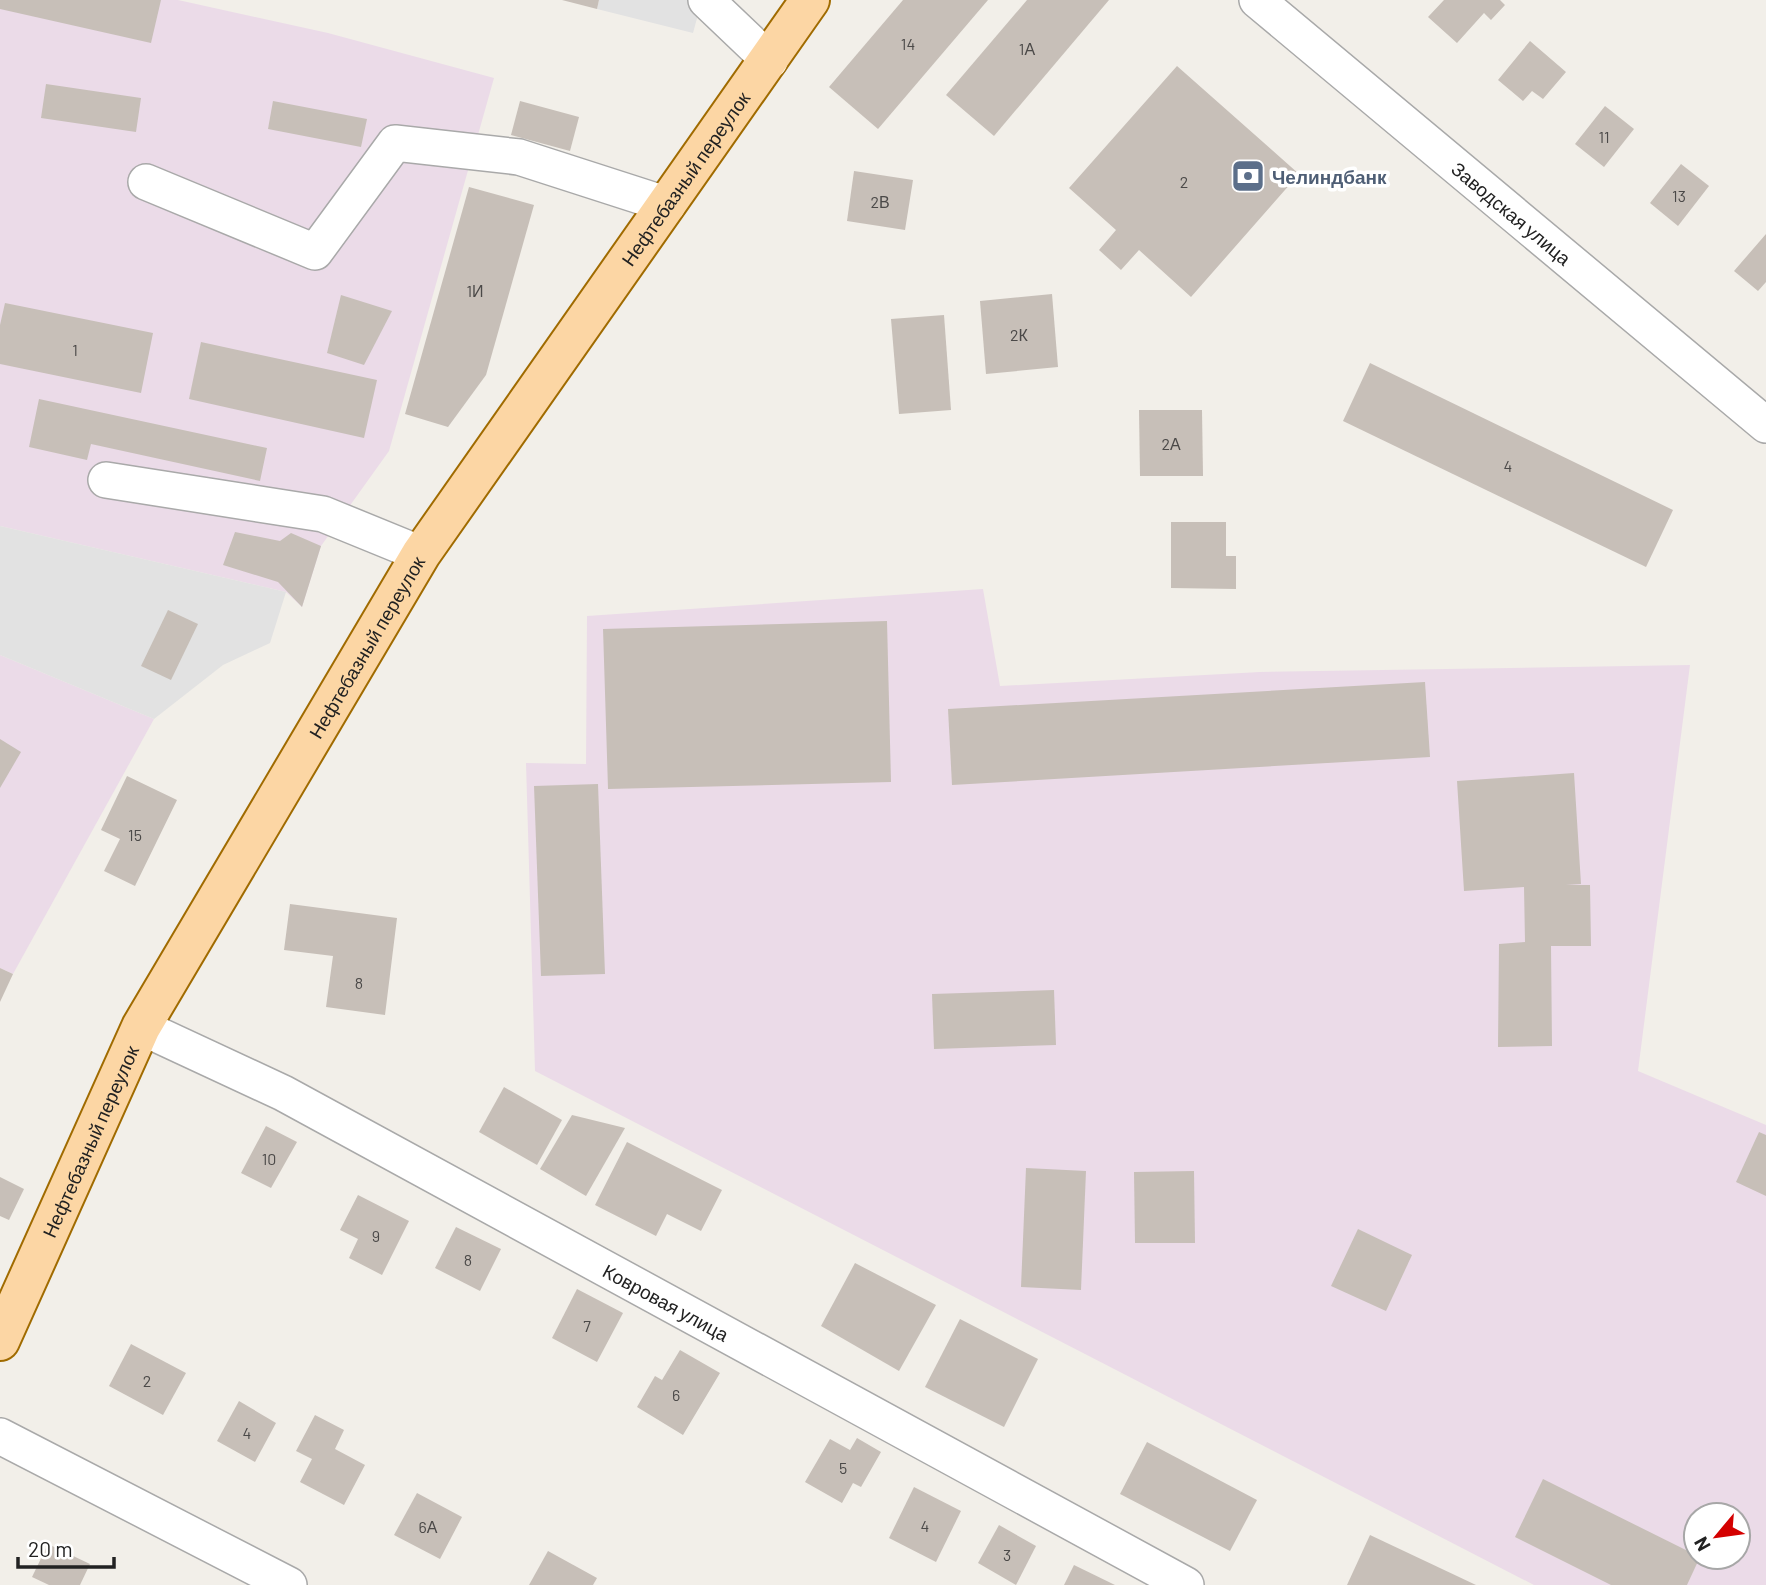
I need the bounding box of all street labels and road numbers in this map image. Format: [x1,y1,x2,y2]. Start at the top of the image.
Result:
street label: Нефтебазный переулок [616,86,754,270]
street label: Заводская улица [1448,156,1576,269]
street label: Нефтебазный переулок [303,551,429,742]
street label: Нефтебазный переулок [37,1041,143,1241]
street label: Ковровая улица [599,1258,733,1346]

